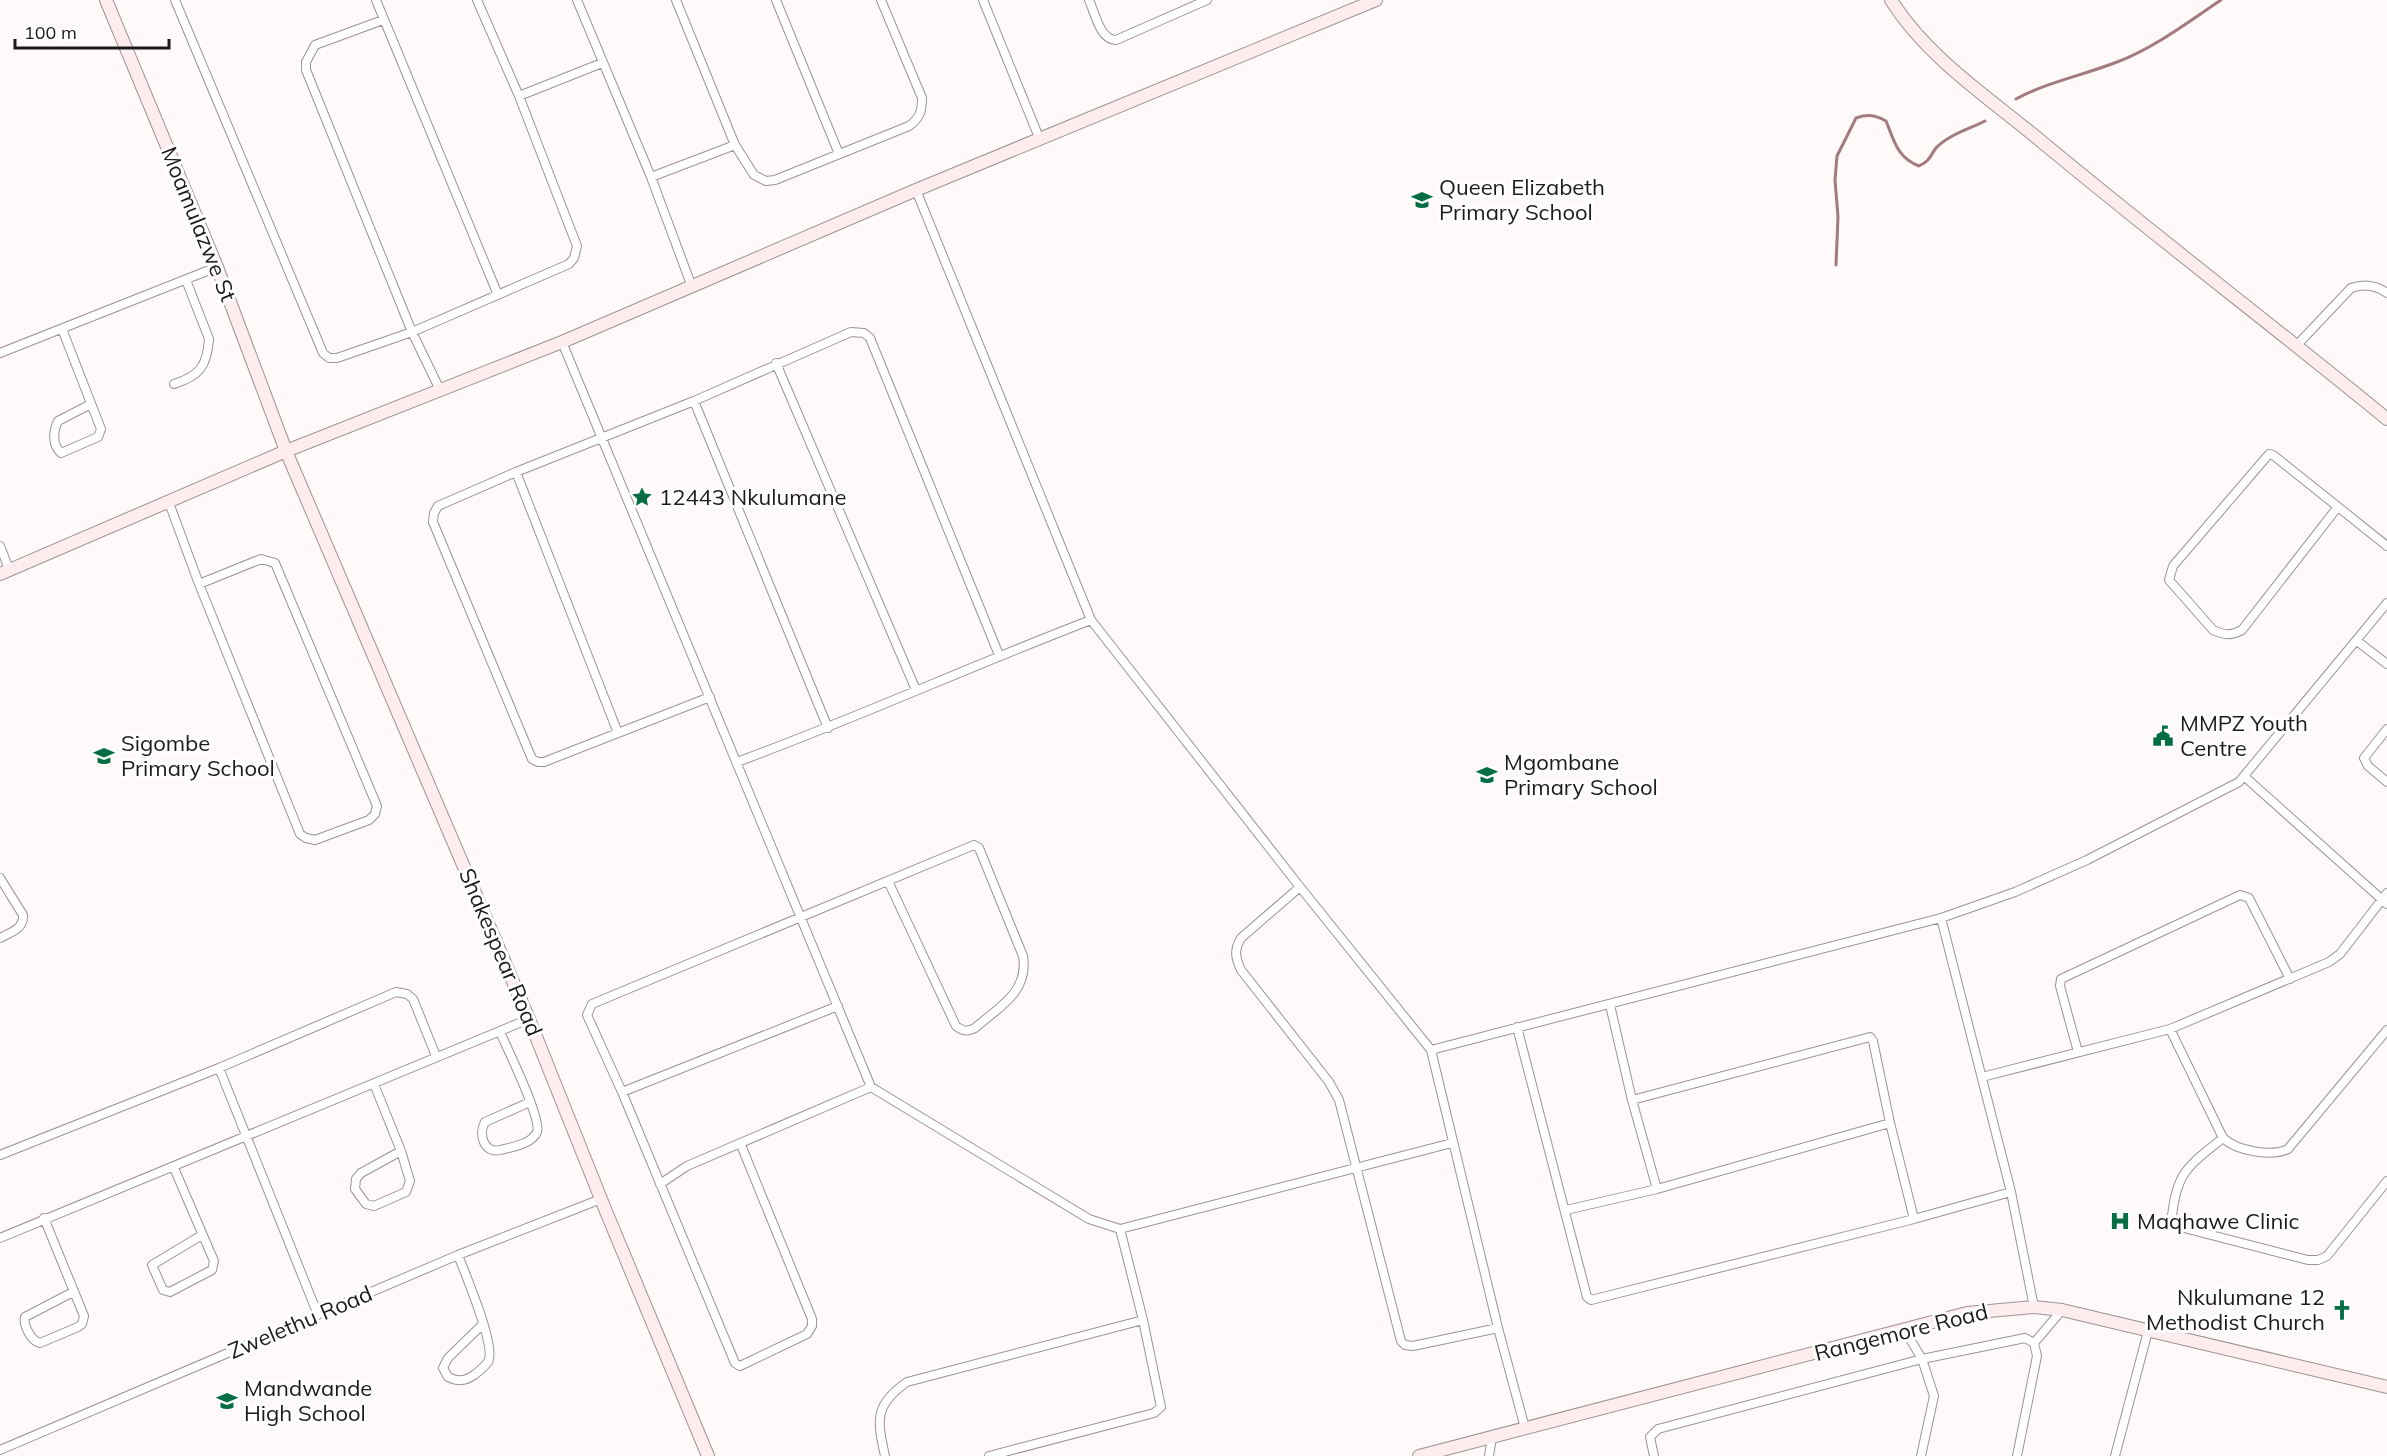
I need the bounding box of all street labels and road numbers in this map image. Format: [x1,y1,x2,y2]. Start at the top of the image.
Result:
street label: Moamulazwe St [155,143,243,306]
street label: Shakespear Road [453,864,549,1040]
street label: Zwelethu Road [224,1279,376,1365]
street label: Rangemore Road [1811,1297,1991,1367]

